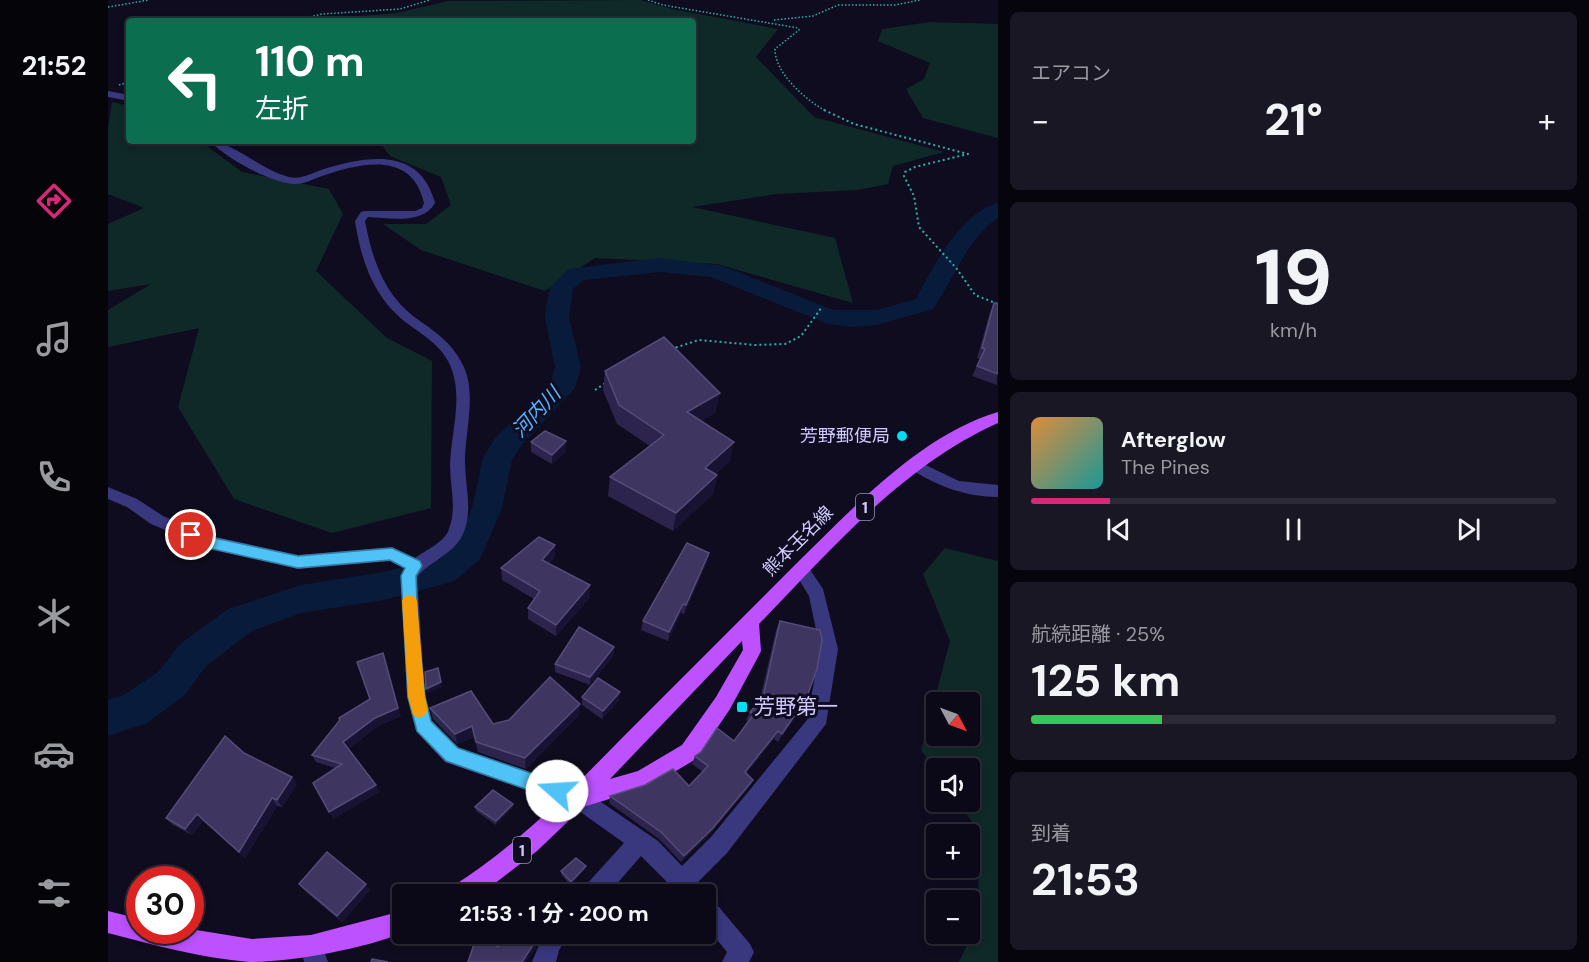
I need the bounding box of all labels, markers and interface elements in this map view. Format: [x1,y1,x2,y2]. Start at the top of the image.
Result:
text: 110 m [255,34,365,89]
icon: left [156,42,234,120]
text: 21:52 [22,48,86,83]
text: エアコン [1031,60,1111,86]
text: 21° [1264,90,1323,149]
text: 左折 [255,91,309,126]
text: − [1031,99,1049,142]
text: + [1538,99,1556,142]
icon: directions [33,180,75,222]
text: 19 [1255,227,1332,328]
text: km/h [1270,317,1317,343]
icon: music [33,318,75,360]
water label: 河内川 [506,380,567,443]
place label: 芳野郵便局 [800,424,890,448]
text: Afterglow [1121,425,1226,454]
marker: 芳野郵便局 [895,429,909,443]
text: The Pines [1121,454,1210,480]
icon: phone [33,456,75,498]
road number: 1 [856,494,874,520]
street label: 熊本玉名線 [758,501,838,581]
pin [165,509,216,560]
icon: previous [1102,513,1135,546]
icon: pause [1277,513,1310,546]
icon: next [1452,513,1485,546]
icon: arrive [174,518,207,551]
icon: climate [33,595,75,637]
text: 航続距離 · 25% [1031,621,1165,647]
text: 125 km [1031,651,1180,710]
north arrow [926,692,980,746]
map controls [926,692,980,944]
place label: 芳野第一 [754,693,838,721]
marker: 芳野第一 [735,700,749,714]
icon: car [33,733,75,775]
button: sound [926,758,980,812]
position arrow [525,759,589,823]
text: 到着 [1031,820,1071,846]
button: + [926,824,980,878]
road number: 1 [513,837,531,863]
text: 21:53 [1031,850,1140,909]
speed limit sign: 30 [126,866,204,944]
icon: filters [33,872,75,914]
button: − [926,890,980,944]
text: 21:53 · 1 分 · 200 m [459,899,649,928]

